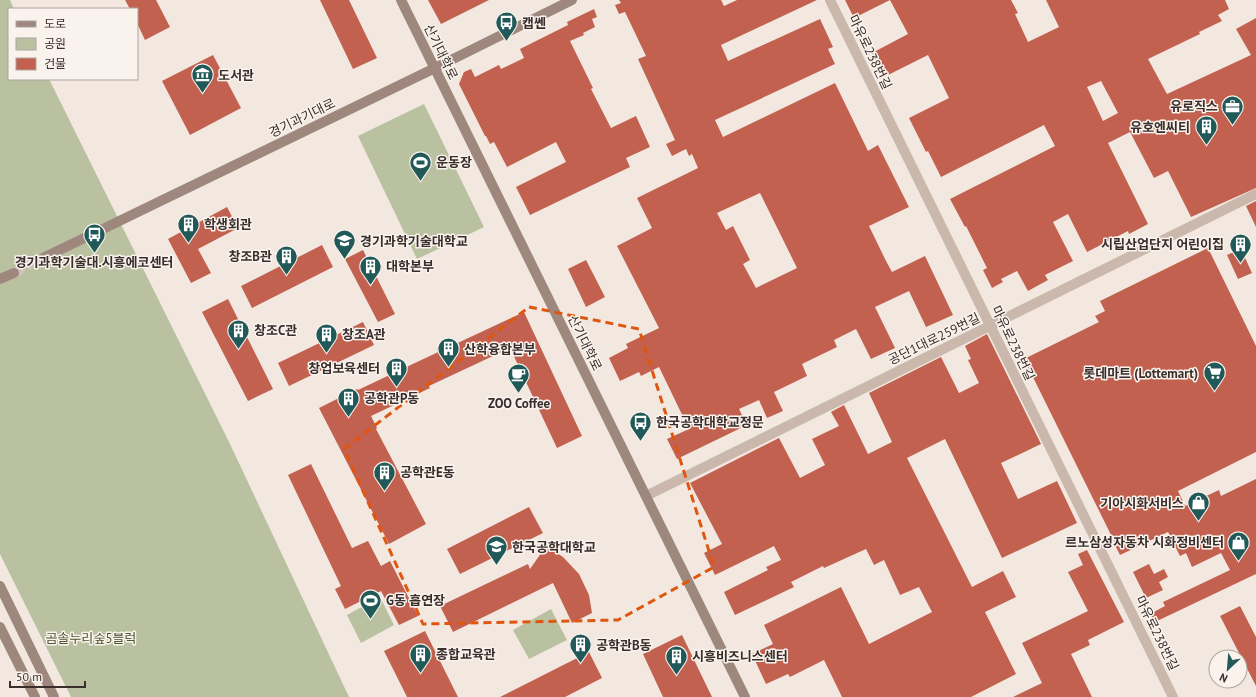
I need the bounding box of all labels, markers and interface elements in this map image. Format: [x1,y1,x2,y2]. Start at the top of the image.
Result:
legend [8,8,138,80]
bus stop icon: 캡쎈 [494,10,520,43]
street label: 마유로238번길 [845,12,895,92]
place label: 캡쎈 [522,15,546,32]
text: 도로 [44,16,66,31]
street label: 산기대학로 [420,21,462,83]
text: 공원 [44,36,66,51]
text: 건물 [44,56,66,71]
museum icon: 도서관 [189,62,215,95]
place label: 도서관 [218,67,254,84]
office icon: 유로직스 [1220,93,1246,126]
street label: 경기과기대로 [266,95,338,141]
place label: 유로직스 [1170,98,1218,115]
building icon: 유호엔씨티 [1193,114,1219,147]
place label: 유호엔씨티 [1130,119,1190,136]
sports icon: 운동장 [408,149,434,182]
place label: 운동장 [436,154,472,171]
building icon: 학생회관 [176,211,202,244]
place label: 학생회관 [204,216,252,233]
bus stop icon: 경기과학기술대.시흥에코센터 [81,221,107,254]
school or university icon: 경기과학기술대학교 [332,228,358,261]
building icon: 시립산업단지 어린이집 [1227,231,1253,264]
place label: 경기과학기술대학교 [360,233,468,250]
place label: 시립산업단지 어린이집 [1101,236,1224,253]
building icon: 창조B관 [274,243,300,276]
place label: 창조B관 [228,248,272,265]
building icon: 대학본부 [357,253,383,286]
place label: 경기과학기술대.시흥에코센터 [15,254,173,271]
place label: 대학본부 [386,258,434,275]
street label: 마유로238번길 [988,303,1038,383]
street label: 공단1대로259번길 [885,309,983,369]
street label: 산기대학로 [564,312,606,374]
building icon: 창조C관 [225,317,251,350]
building icon: 창조A관 [313,321,339,354]
place label: 창조C관 [254,322,297,339]
place label: 창조A관 [342,326,386,343]
building icon: 산학융합본부 [436,336,462,369]
place label: 산학융합본부 [464,341,536,358]
building icon: 창업보육센터 [383,355,409,388]
place label: 창업보육센터 [308,360,380,377]
supermarket icon: 롯데마트 (Lottemart) [1201,360,1227,393]
cafe icon: ZOO Coffee [506,362,532,395]
place label: 롯데마트 (Lottemart) [1083,365,1198,382]
building icon: 공학관P동 [335,385,361,418]
place label: 공학관P동 [364,390,419,407]
place label: ZOO Coffee [488,395,550,412]
bus stop icon: 한국공학대학교정문 [627,409,653,442]
place label: 한국공학대학교정문 [656,414,764,431]
building icon: 공학관E동 [372,459,398,492]
place label: 공학관E동 [400,464,455,481]
shop icon: 기아시화서비스 [1186,490,1212,523]
place label: 기아시화서비스 [1100,495,1184,512]
shop icon: 르노삼성자동차 시화정비센터 [1226,529,1252,562]
school or university icon: 한국공학대학교 [484,534,510,567]
place label: 르노삼성자동차 시화정비센터 [1065,534,1224,551]
place label: 한국공학대학교 [512,539,596,556]
sports icon: G동 흡연장 [357,587,383,620]
place label: G동 흡연장 [386,592,445,609]
street label: 마유로238번길 [1132,593,1182,673]
park label: 곰솔누리숲5블럭 [46,630,136,647]
building icon: 공학관B동 [567,632,593,665]
place label: 공학관B동 [596,637,652,654]
building icon: 종합교육관 [408,641,434,674]
building icon: 시흥비즈니스센터 [664,643,690,676]
place label: 종합교육관 [436,646,496,663]
place label: 시흥비즈니스센터 [692,648,788,665]
north arrow [1208,649,1248,689]
scale bar [10,663,85,689]
text: 50 m [16,669,42,684]
text: N [1217,670,1230,686]

